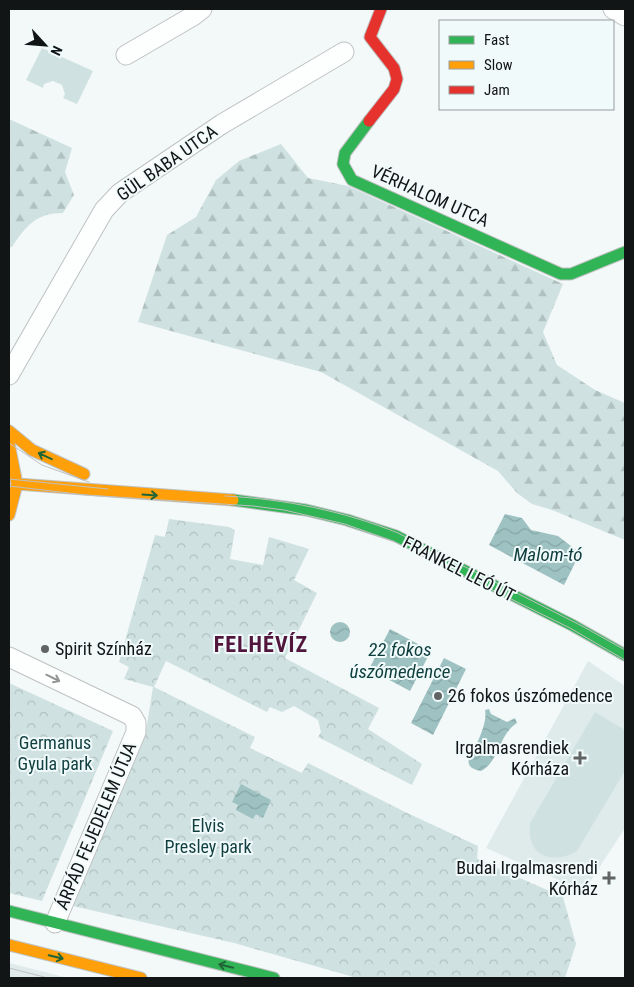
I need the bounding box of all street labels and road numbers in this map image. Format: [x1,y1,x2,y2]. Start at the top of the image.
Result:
street label: GÜL BABA UTCA [112,120,221,205]
street label: VÉRHALOM UTCA [368,160,493,231]
street label: FRANKEL LEÓ ÚT [400,531,519,606]
street label: ÁRPÁD FEJEDELEM ÚTJA [51,739,141,913]

